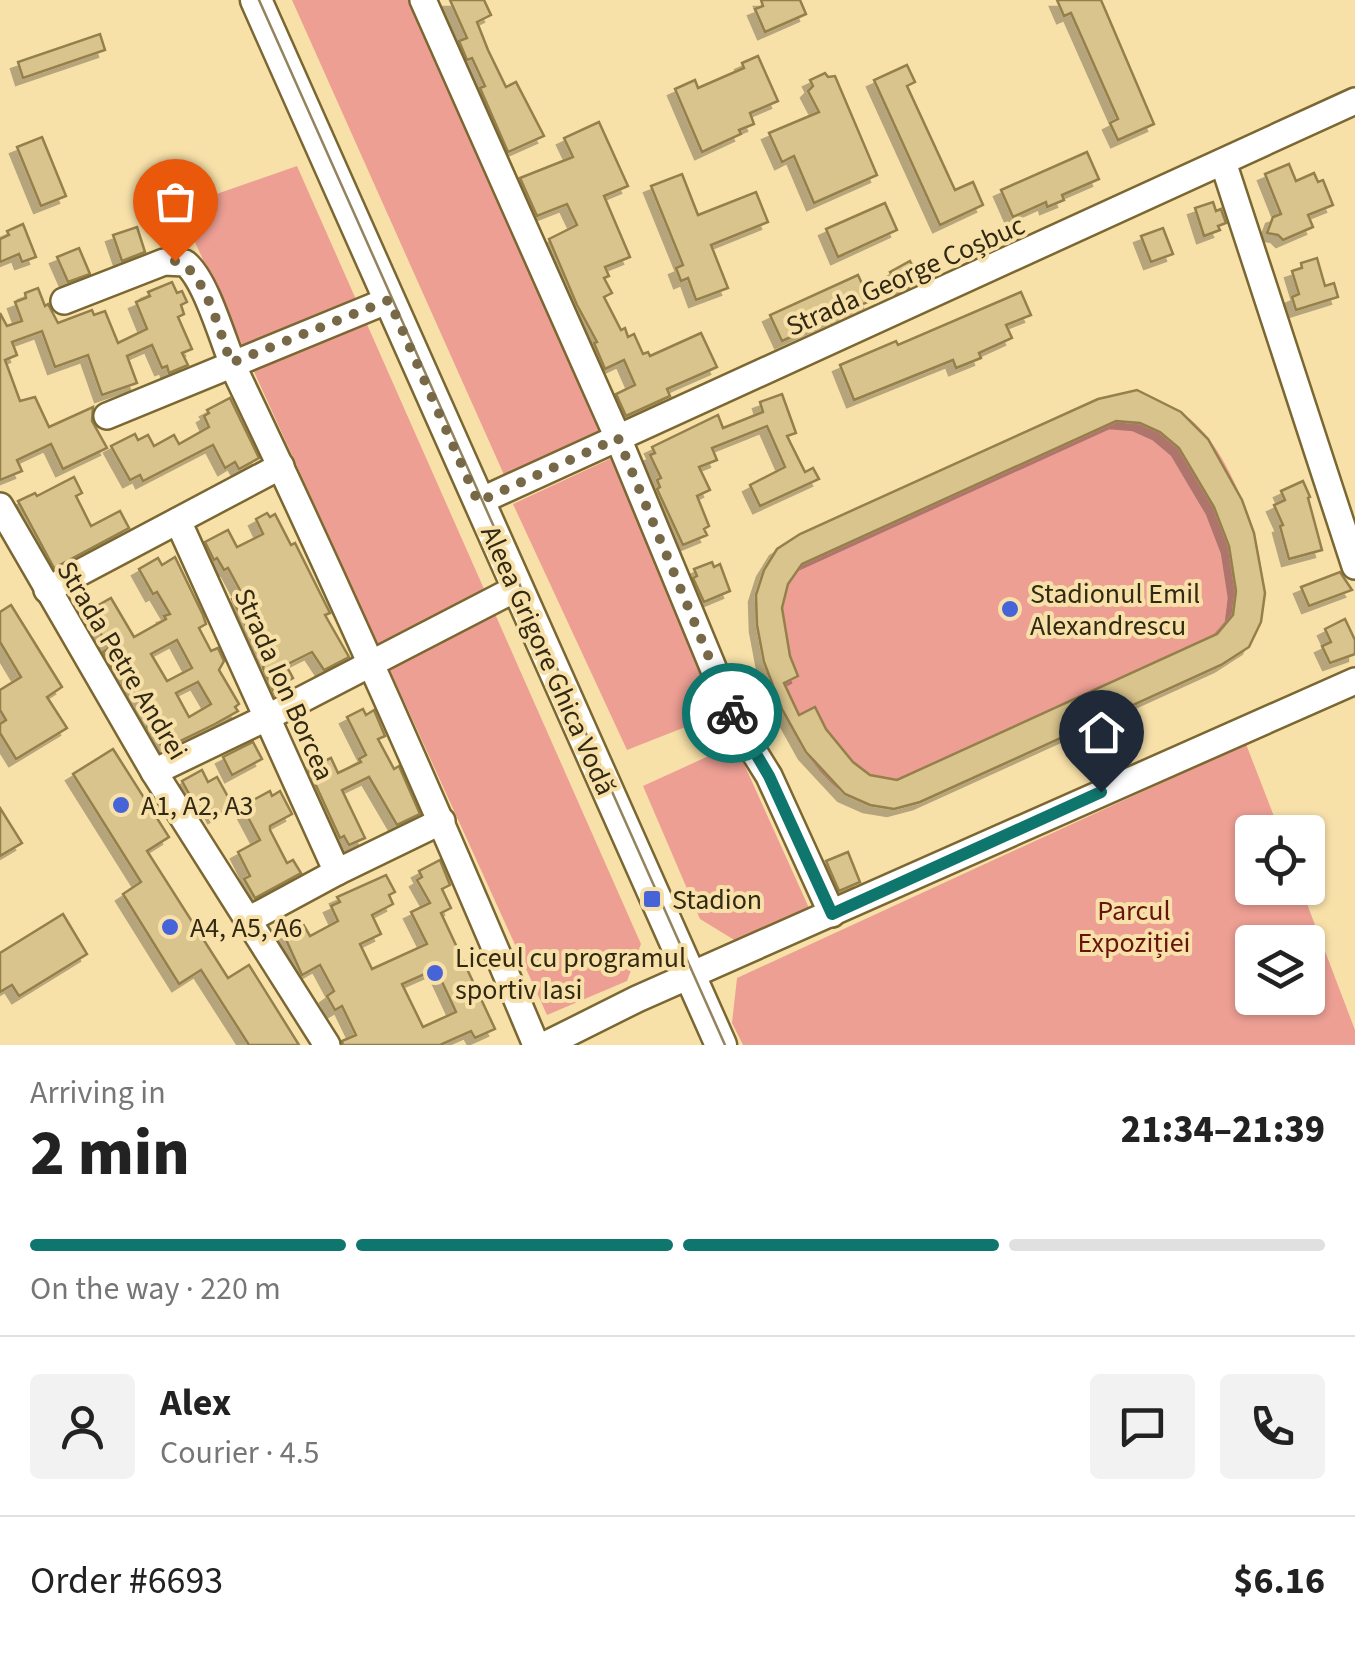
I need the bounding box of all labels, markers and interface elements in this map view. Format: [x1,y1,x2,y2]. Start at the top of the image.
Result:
pin [133,159,218,262]
icon: bag [148,174,203,229]
street label: Strada George Coșbuc [780,205,1031,347]
street label: Aleea Grigore Ghica Vodă [471,519,626,802]
street label: Strada Petre Andrei [47,554,197,768]
place label: Stadionul Emil Alexandrescu [1030,574,1200,646]
street label: Strada Ion Borcea [224,582,344,787]
marker: Stadionul Emil Alexandrescu [999,598,1021,620]
courier [682,663,782,763]
icon: bike [705,686,760,741]
pin [1059,690,1144,793]
icon: home [1074,705,1129,760]
place label: A1, A2, A3 [141,786,254,826]
marker: A1, A2, A3 [110,794,132,816]
map controls [1235,815,1325,1015]
button: locate [1235,815,1325,905]
place label: Stadion [672,880,762,920]
marker: Stadion [641,888,663,910]
park label: Parcul Expoziției [1078,891,1190,963]
place label: A4, A5, A6 [190,908,303,948]
marker: A4, A5, A6 [159,916,181,938]
button: layers [1235,925,1325,1015]
place label: Liceul cu programul sportiv Iasi [455,938,686,1010]
marker: Liceul cu programul sportiv Iasi [424,962,446,984]
text: Arriving in [30,1070,166,1116]
text: 21:34–21:39 [1121,1103,1325,1157]
text: 2 min [30,1107,190,1200]
text: On the way · 220 m [30,1266,281,1312]
button: person [30,1374,135,1479]
button: chat [1090,1374,1195,1479]
button: phone [1220,1374,1325,1479]
text: Alex [160,1376,231,1430]
text: Courier · 4.5 [160,1430,320,1476]
text: Order #6693 [30,1554,223,1608]
text: $6.16 [1233,1554,1325,1608]

